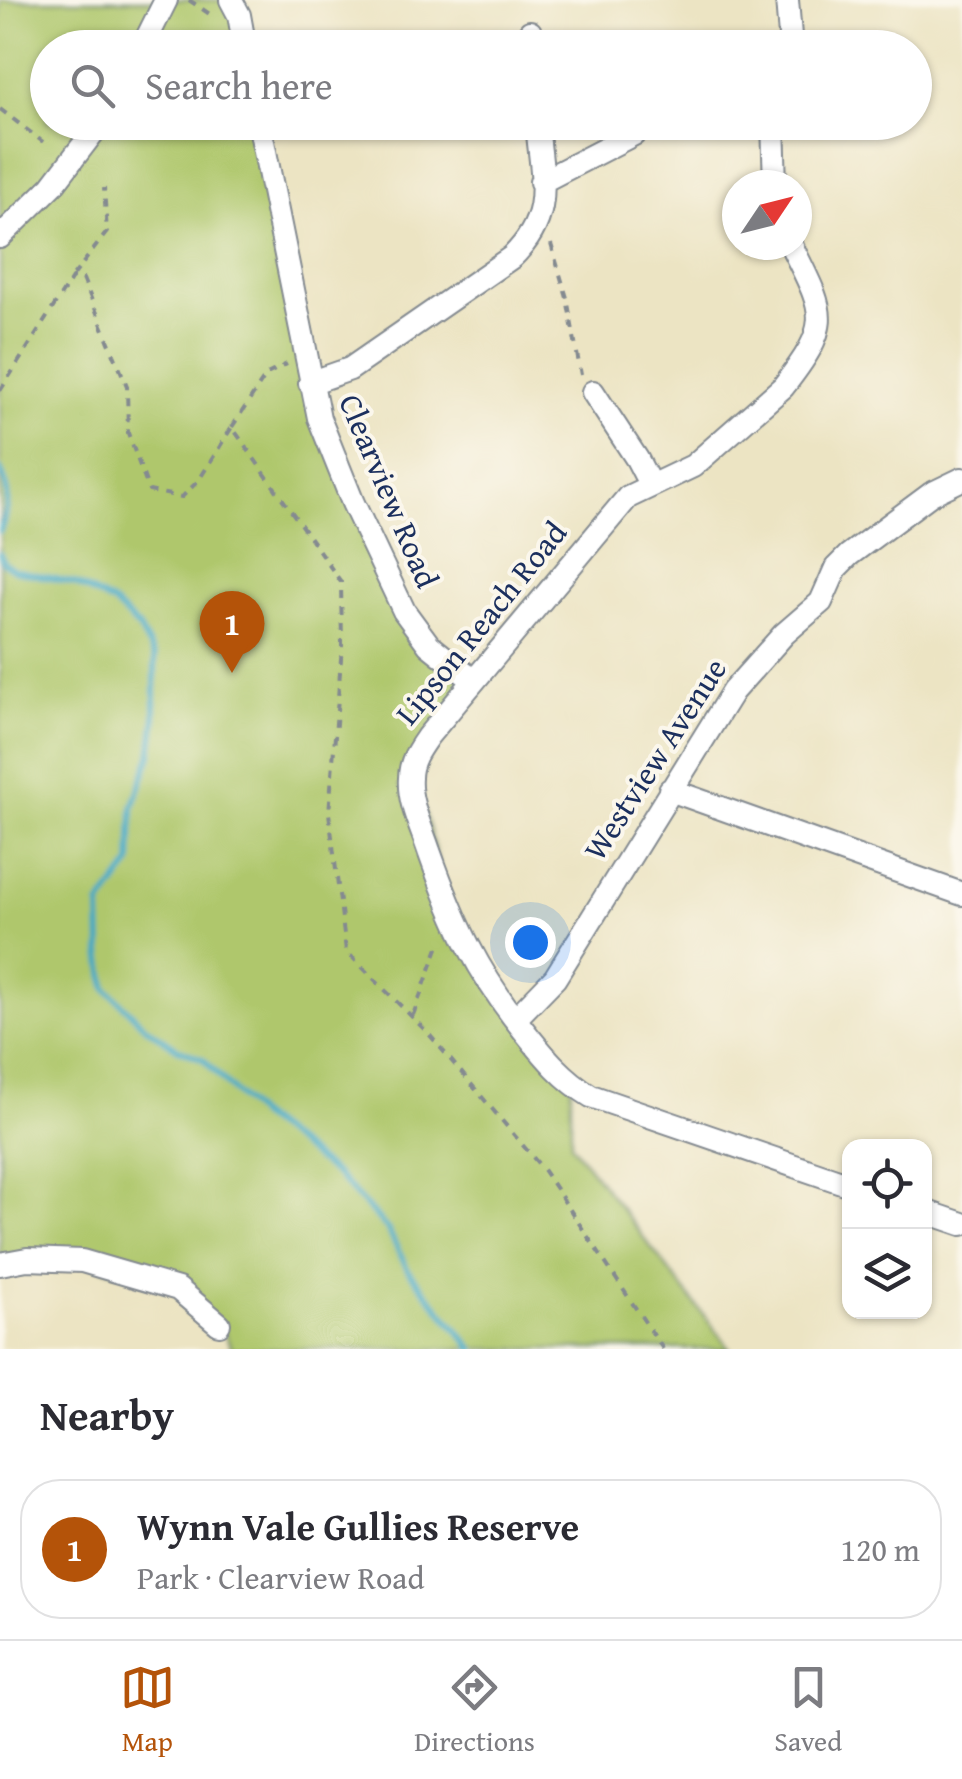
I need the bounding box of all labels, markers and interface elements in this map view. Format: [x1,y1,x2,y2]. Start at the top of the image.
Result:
search box [30,30,932,140]
text: Search here [145,57,333,113]
icon: search [65,58,120,113]
north arrow [722,170,812,260]
street label: Clearview Road [328,387,451,595]
street label: Lipson Reach Road [384,511,578,735]
pin: 1 [200,590,264,673]
street label: Westview Avenue [571,648,738,869]
your location [505,917,556,968]
map controls [842,1139,932,1319]
button: locate [842,1139,932,1229]
button: layers [842,1229,932,1319]
text: Nearby [40,1384,174,1445]
text: Wynn Vale Gullies Reserve [137,1498,579,1554]
text: 1 [66,1526,83,1573]
text: 120 m [841,1526,920,1573]
text: Park · Clearview Road [137,1554,425,1601]
tab: Map [120,1660,175,1761]
tab: Directions [414,1660,535,1761]
tab: Saved [774,1660,842,1761]

